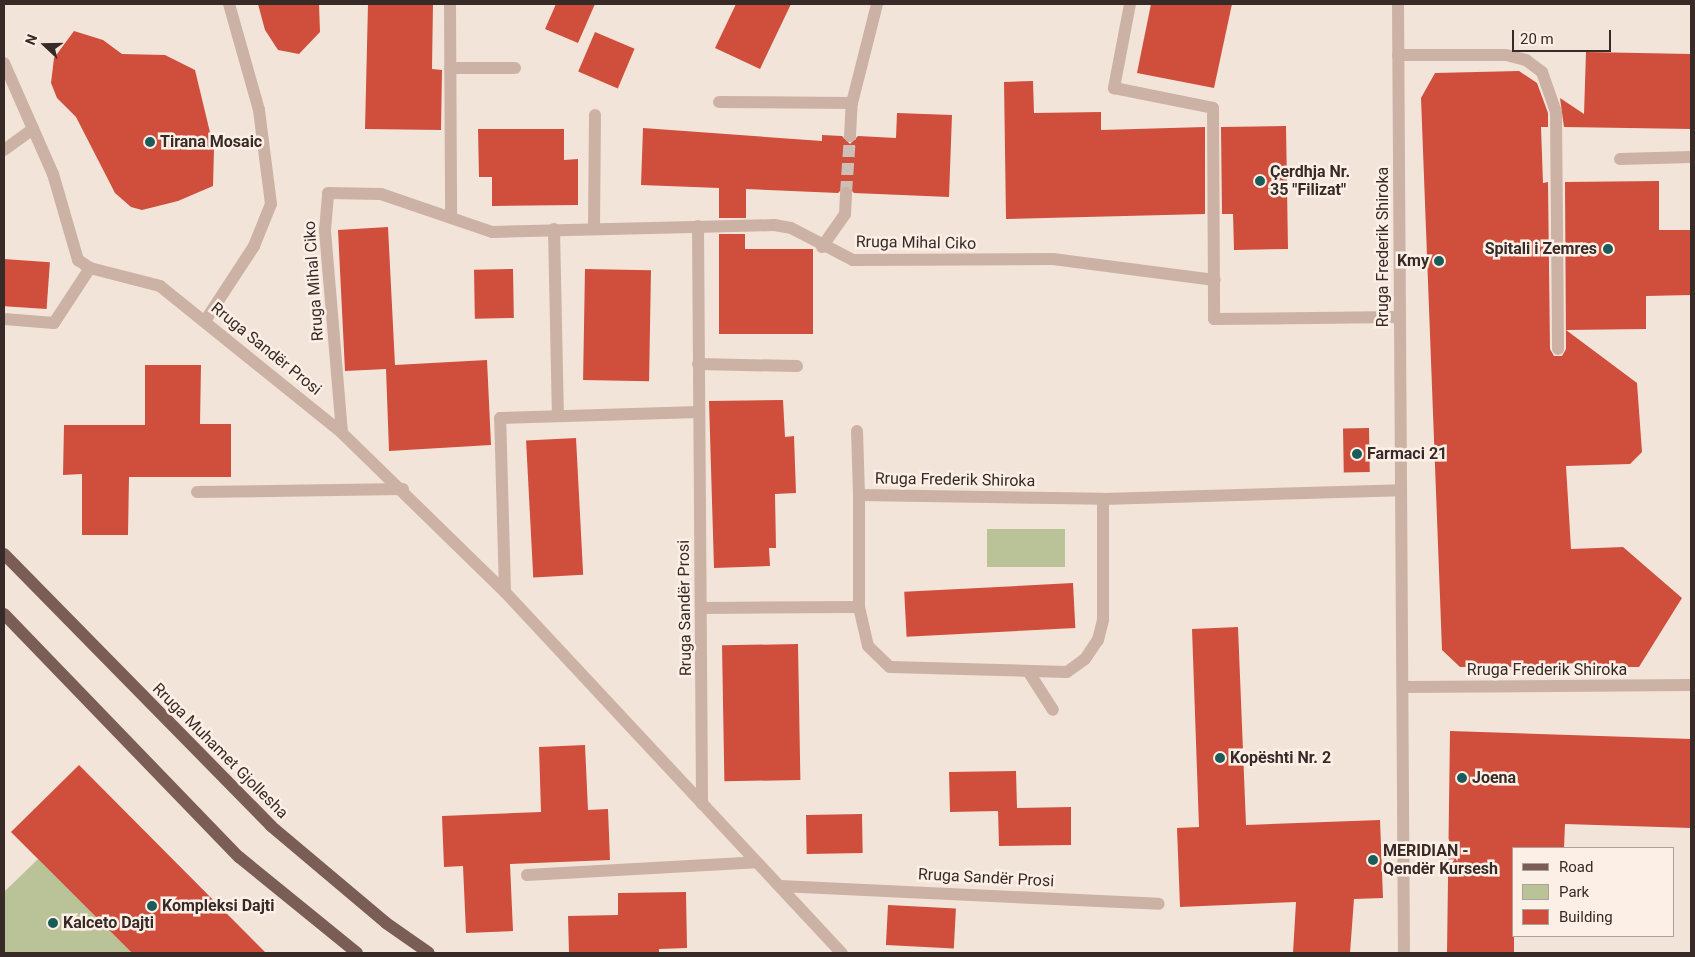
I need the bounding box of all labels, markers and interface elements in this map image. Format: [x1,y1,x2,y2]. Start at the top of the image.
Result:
north arrow [20,20,70,70]
scale bar [1515,20,1614,52]
text: 20 m [1520,30,1554,48]
text: N [22,32,40,47]
place label: Tirana Mosaic [160,132,262,152]
marker: Tirana Mosaic [144,136,156,148]
place label: Çerdhja Nr. 35 "Filizat" [1270,162,1350,200]
street label: Rruga Frederik Shiroka [1373,167,1393,327]
marker: Çerdhja Nr. 35 "Filizat" [1254,175,1266,187]
street label: Rruga Mihal Ciko [300,220,328,342]
street label: Rruga Mihal Ciko [856,232,976,254]
place label: Spitali i Zemres [1485,239,1597,259]
marker: Spitali i Zemres [1601,242,1615,256]
place label: Kmy [1397,251,1429,271]
marker: Kmy [1433,255,1445,267]
street label: Rruga Sandër Prosi [207,299,325,399]
place label: Farmaci 21 [1367,444,1447,464]
marker: Farmaci 21 [1351,448,1363,460]
street label: Rruga Frederik Shiroka [875,469,1035,491]
street label: Rruga Sandër Prosi [674,540,696,676]
street label: Rruga Frederik Shiroka [1467,660,1627,680]
street label: Rruga Muhamet Gjollesha [148,679,292,823]
place label: Kopështi Nr. 2 [1230,748,1331,768]
marker: Kopështi Nr. 2 [1214,752,1226,764]
place label: Joena [1472,768,1516,788]
marker: Joena [1456,772,1468,784]
place label: MERIDIAN - Qendër Kursesh [1383,841,1498,879]
legend [1512,847,1675,937]
marker: MERIDIAN - Qendër Kursesh [1367,854,1379,866]
text: Road [1559,858,1593,876]
street label: Rruga Sandër Prosi [917,865,1055,891]
text: Park [1559,883,1589,901]
place label: Kompleksi Dajti [162,896,274,916]
marker: Kompleksi Dajti [146,900,158,912]
text: Building [1559,908,1613,926]
place label: Kalceto Dajti [63,913,154,933]
marker: Kalceto Dajti [47,917,59,929]

